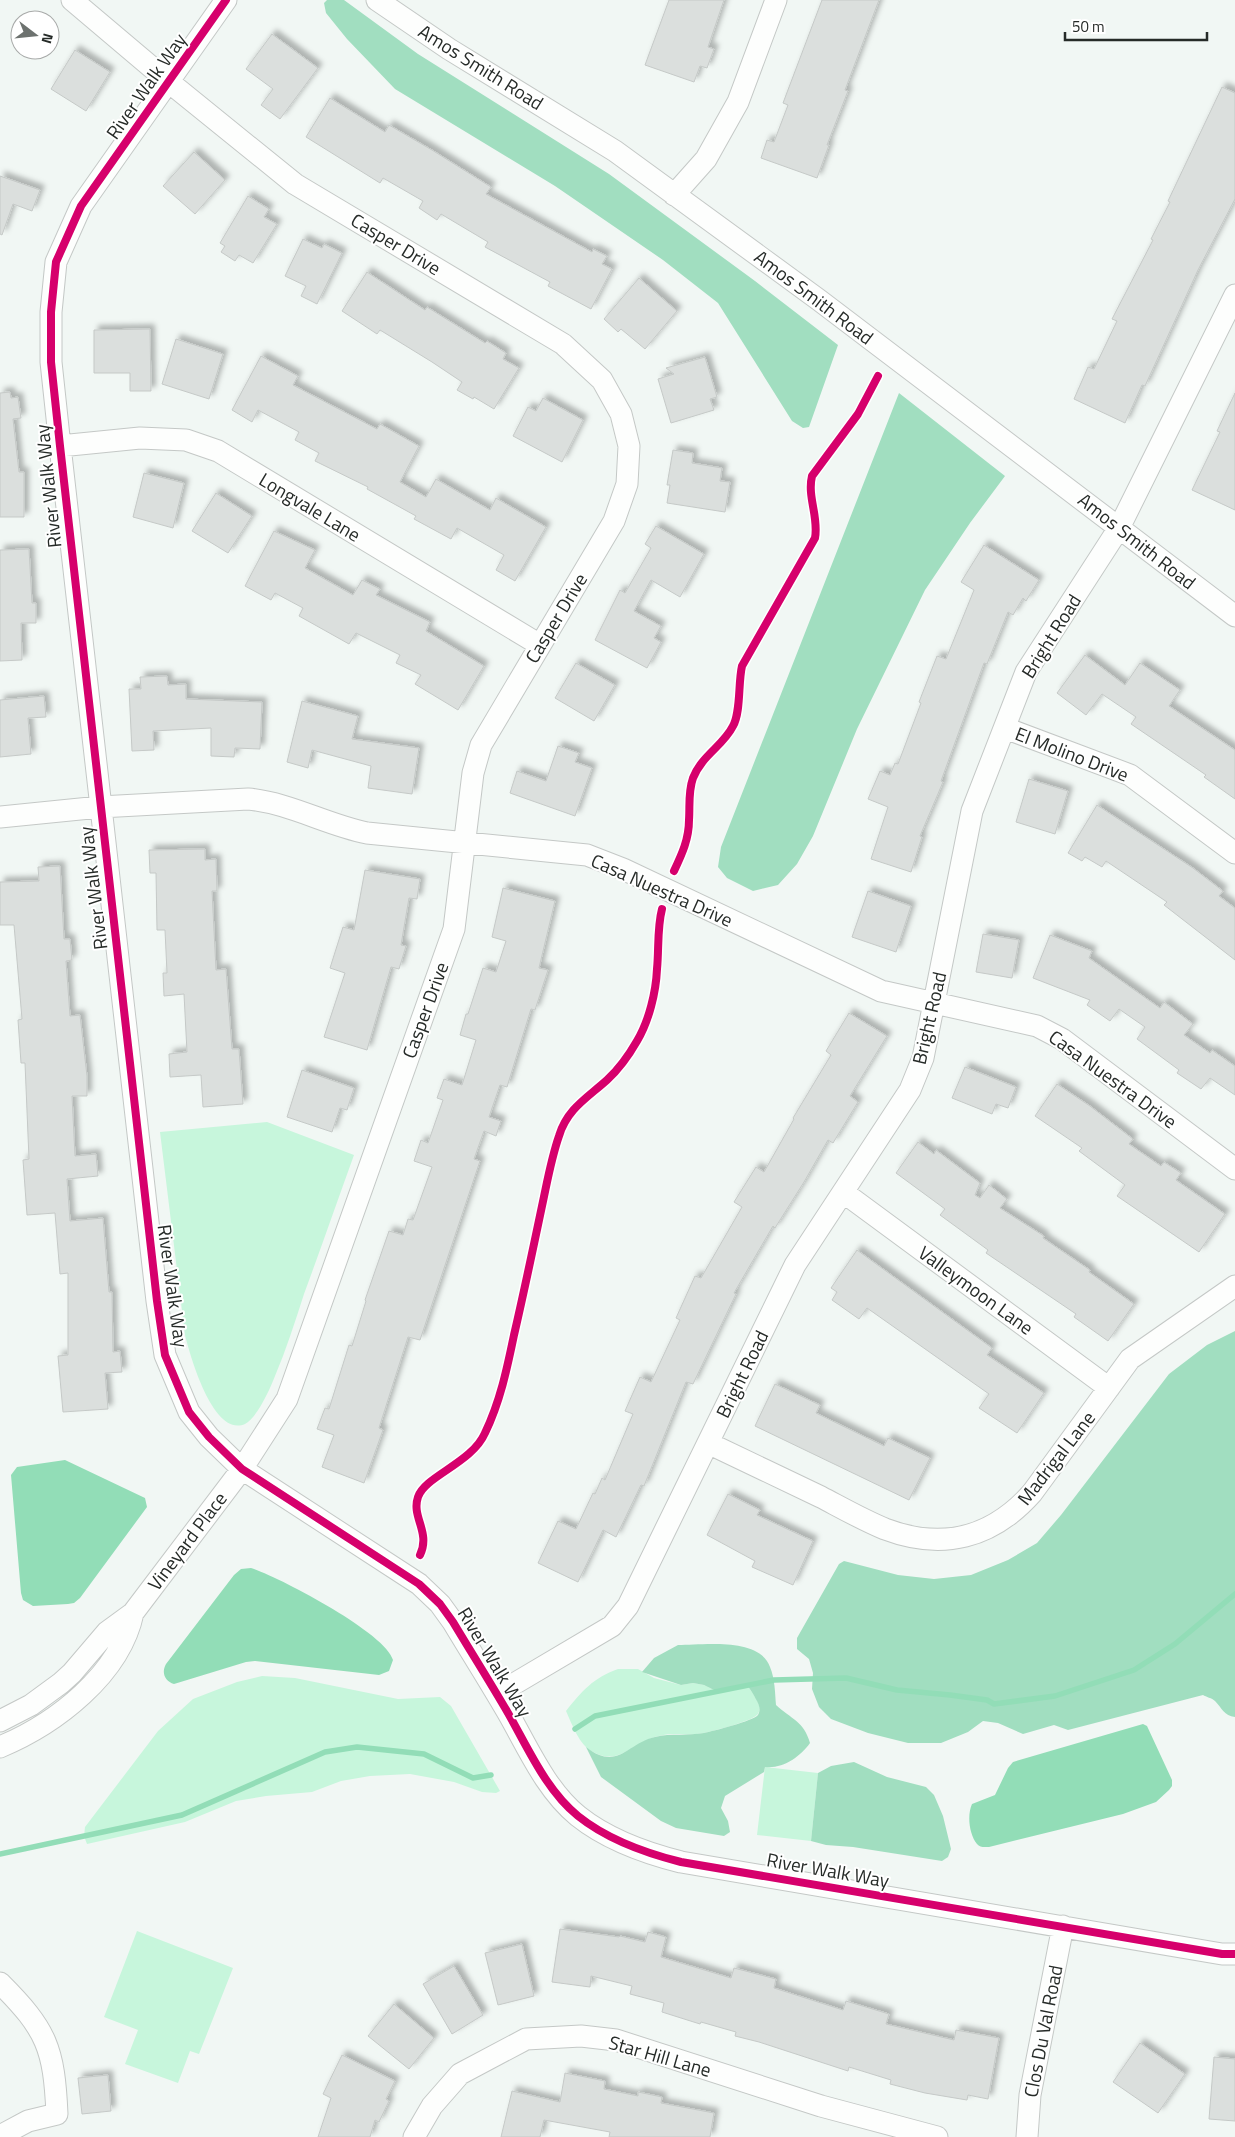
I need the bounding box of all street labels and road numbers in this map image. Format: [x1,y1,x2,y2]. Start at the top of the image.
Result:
street label: Amos Smith Road [413,16,549,117]
street label: River Walk Way [98,27,193,145]
street label: Casper Drive [346,205,447,282]
street label: Amos Smith Road [749,242,880,351]
street label: River Walk Way [27,423,68,549]
street label: Longvale Lane [254,465,367,548]
street label: Amos Smith Road [1072,485,1202,596]
street label: Casper Drive [517,567,594,668]
street label: Bright Road [1013,588,1088,683]
street label: El Molino Drive [1011,719,1133,788]
street label: River Walk Way [71,825,114,951]
street label: Casa Nuestra Drive [587,845,738,934]
street label: Casper Drive [394,958,455,1062]
street label: Bright Road [904,969,953,1067]
street label: Casa Nuestra Drive [1043,1022,1183,1135]
street label: River Walk Way [151,1222,196,1349]
street label: Valleymoon Lane [913,1238,1040,1341]
street label: Bright Road [708,1325,775,1423]
street label: Madrigal Lane [1010,1404,1102,1511]
street label: Vineyard Place [140,1485,233,1596]
street label: River Walk Way [451,1601,540,1722]
street label: River Walk Way [764,1844,892,1895]
street label: Clos Du Val Road [1015,1962,1070,2099]
street label: Star Hill Lane [605,2027,715,2084]

